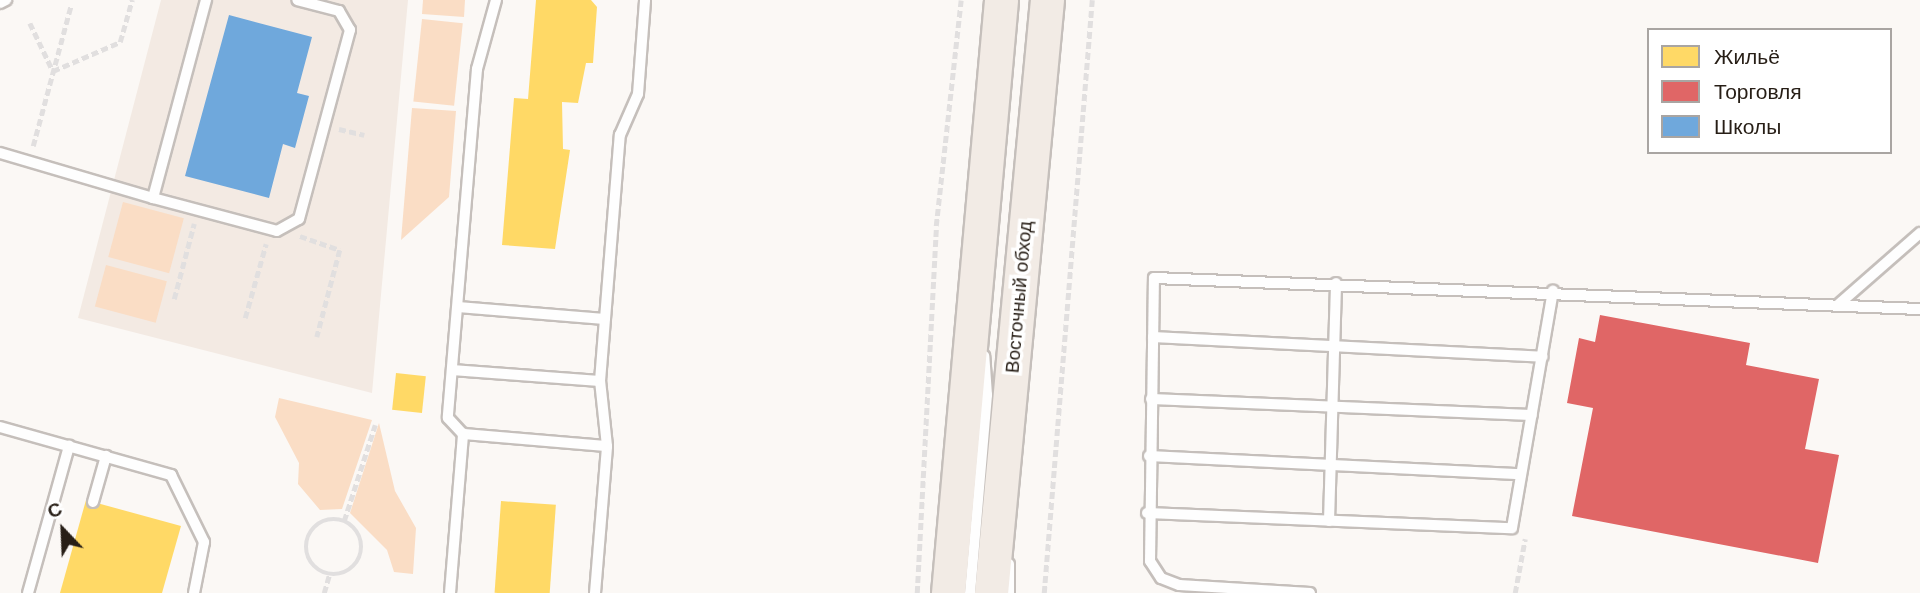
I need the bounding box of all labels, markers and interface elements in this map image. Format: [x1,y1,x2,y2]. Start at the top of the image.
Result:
legend [1647,28,1892,154]
text: Жильё [1714,45,1780,68]
text: Торговля [1714,80,1802,103]
text: Школы [1714,115,1781,138]
street label: Восточный обход [1001,220,1037,374]
north arrow [28,495,98,565]
text: С [44,498,65,523]

